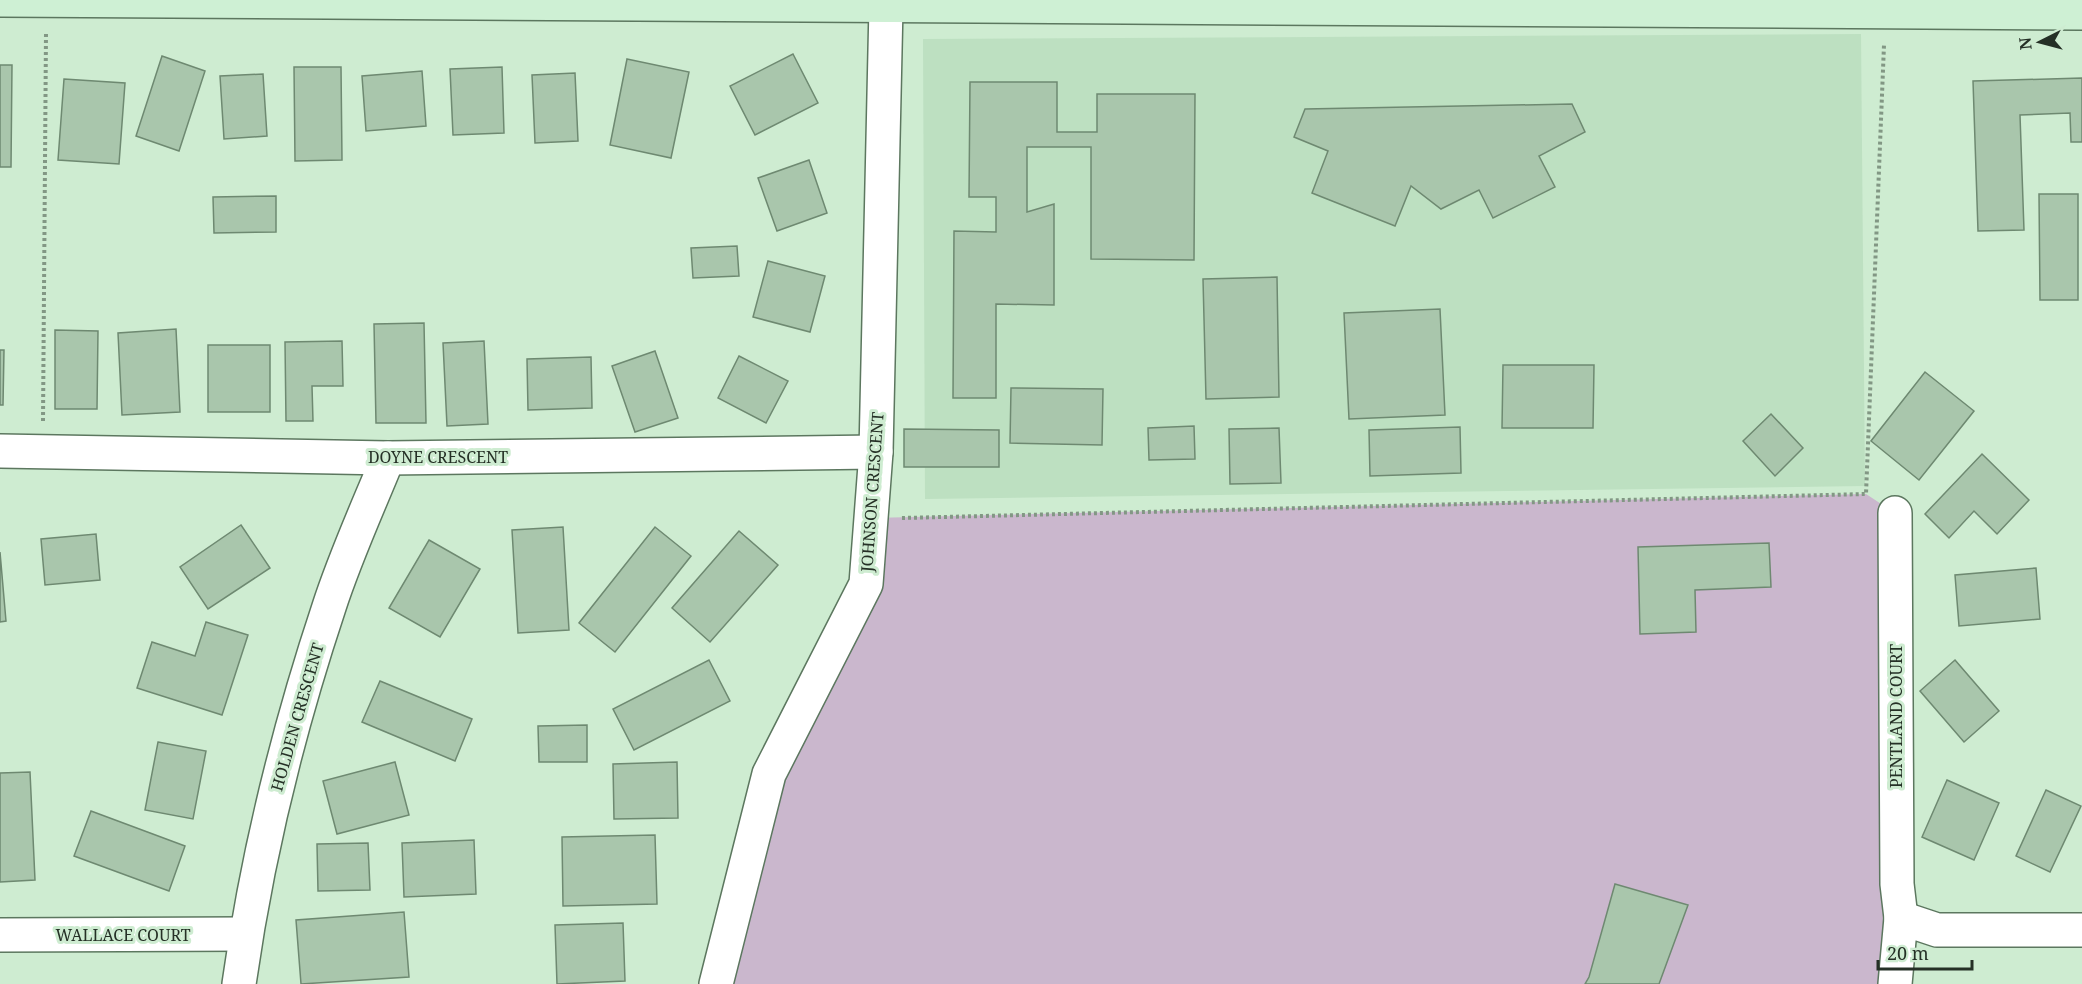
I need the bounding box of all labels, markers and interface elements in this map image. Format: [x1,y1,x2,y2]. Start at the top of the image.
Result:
north arrow [2010,12,2070,72]
text: N [2013,36,2037,51]
street label: JOHNSON CRESCENT [855,411,889,574]
street label: DOYNE CRESCENT [368,446,508,468]
street label: HOLDEN CRESCENT [265,640,329,794]
street label: PENTLAND COURT [1885,644,1907,788]
street label: WALLACE COURT [56,924,191,946]
scale bar [1878,933,1972,971]
text: 20 m [1887,941,1929,965]

